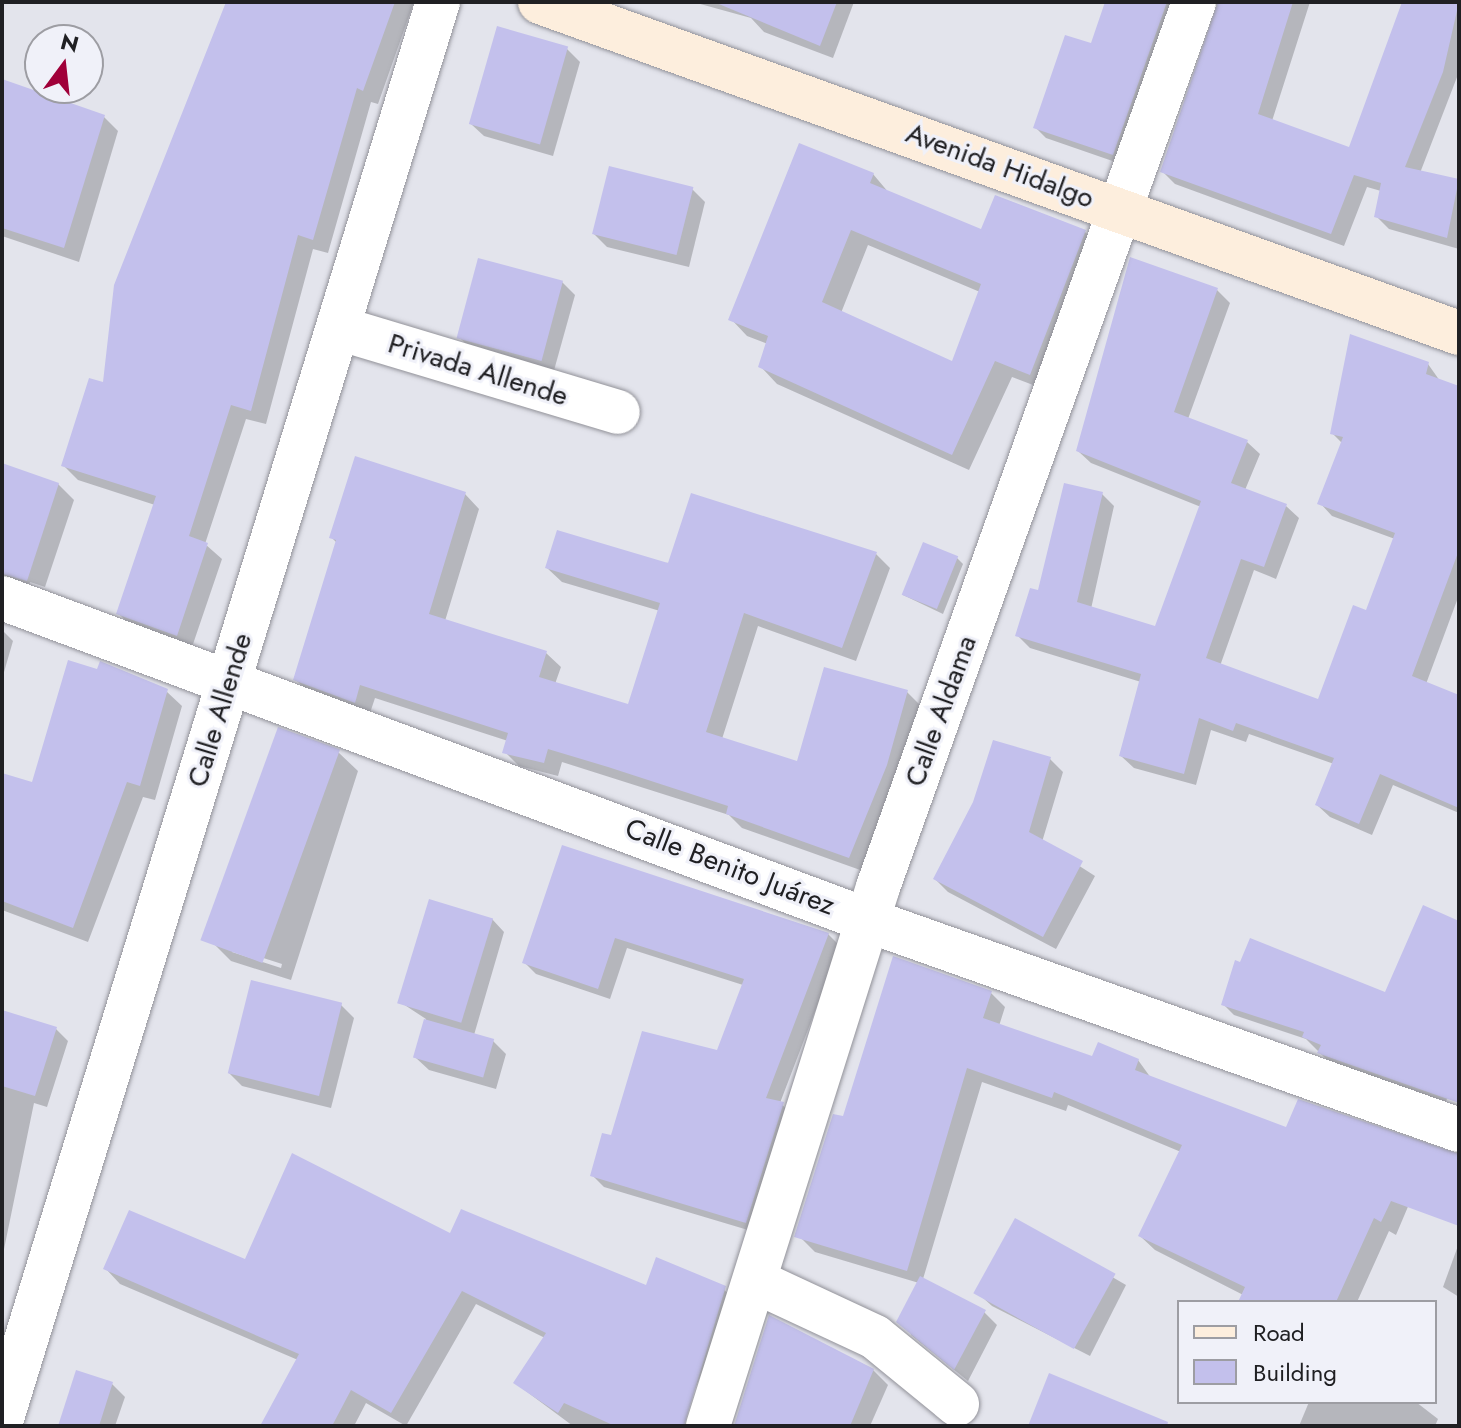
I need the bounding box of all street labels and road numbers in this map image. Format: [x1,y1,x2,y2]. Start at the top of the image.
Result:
street label: Avenida Hidalgo [901,116,1099,216]
street label: Privada Allende [384,327,572,413]
street label: Calle Allende [181,629,259,791]
street label: Calle Aldama [898,631,984,791]
street label: Calle Benito Juárez [620,812,840,922]

